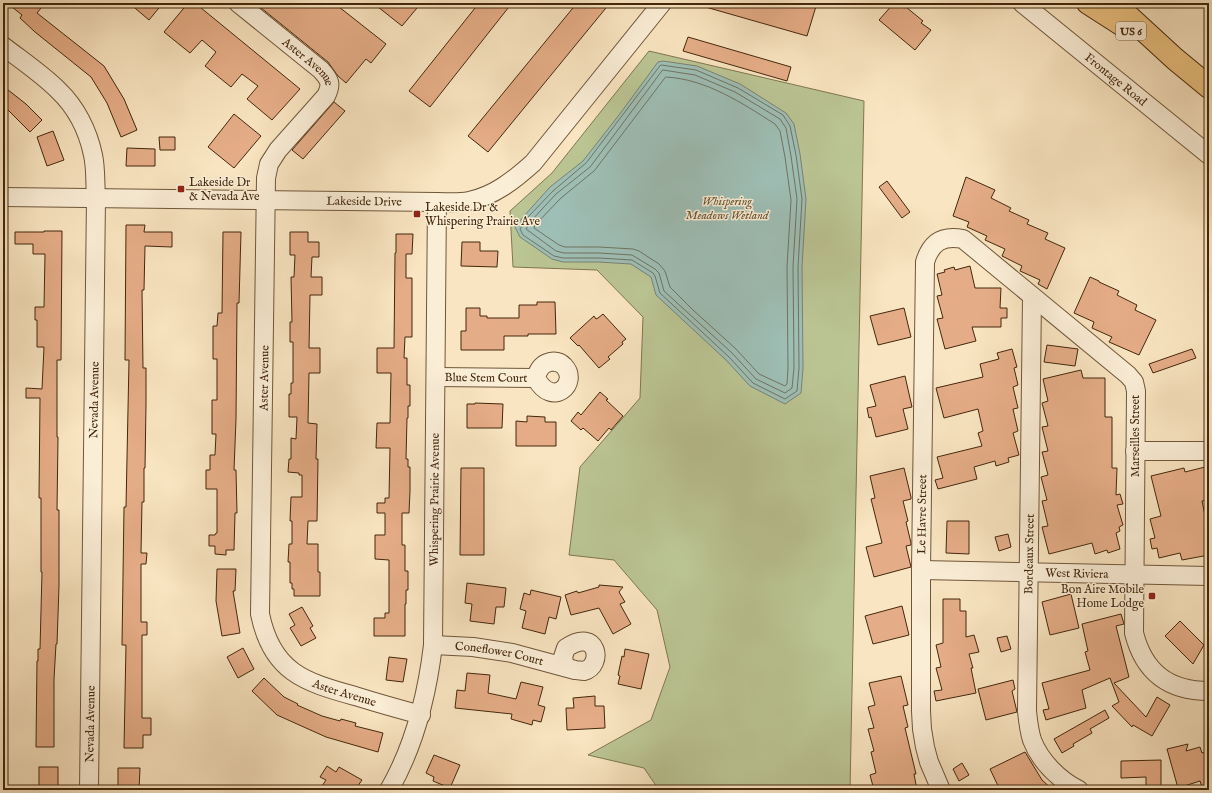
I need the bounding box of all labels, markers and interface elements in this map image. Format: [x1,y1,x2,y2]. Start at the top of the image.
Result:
road number: US 6 [1116,22,1146,40]
street label: Aster Avenue [278,34,337,87]
street label: Frontage Road [1081,50,1150,110]
place label: Lakeside Dr & Nevada Ave [189,175,260,204]
marker: Lakeside Dr & Nevada Ave [176,184,186,194]
street label: Lakeside Drive [326,194,402,210]
park label: Whispering Meadows Wetland [686,194,770,223]
place label: Lakeside Dr & Whispering Prairie Ave [425,200,540,230]
marker: Lakeside Dr & Whispering Prairie Ave [412,209,422,219]
street label: Aster Avenue [256,345,273,412]
street label: Nevada Avenue [86,361,103,439]
street label: Blue Stem Court [444,370,528,386]
street label: Marseilles Street [1128,395,1143,477]
street label: Whispering Prairie Avenue [427,432,443,566]
street label: Le Havre Street [914,474,930,554]
street label: Bordeaux Street [1021,514,1038,594]
street label: West Riviera [1045,566,1110,582]
place label: Bon Aire Mobile Home Lodge [1061,582,1144,611]
marker: Bon Aire Mobile Home Lodge [1147,591,1157,601]
street label: Coneflower Court [455,639,545,669]
street label: Aster Avenue [309,676,378,710]
street label: Nevada Avenue [82,685,99,763]

